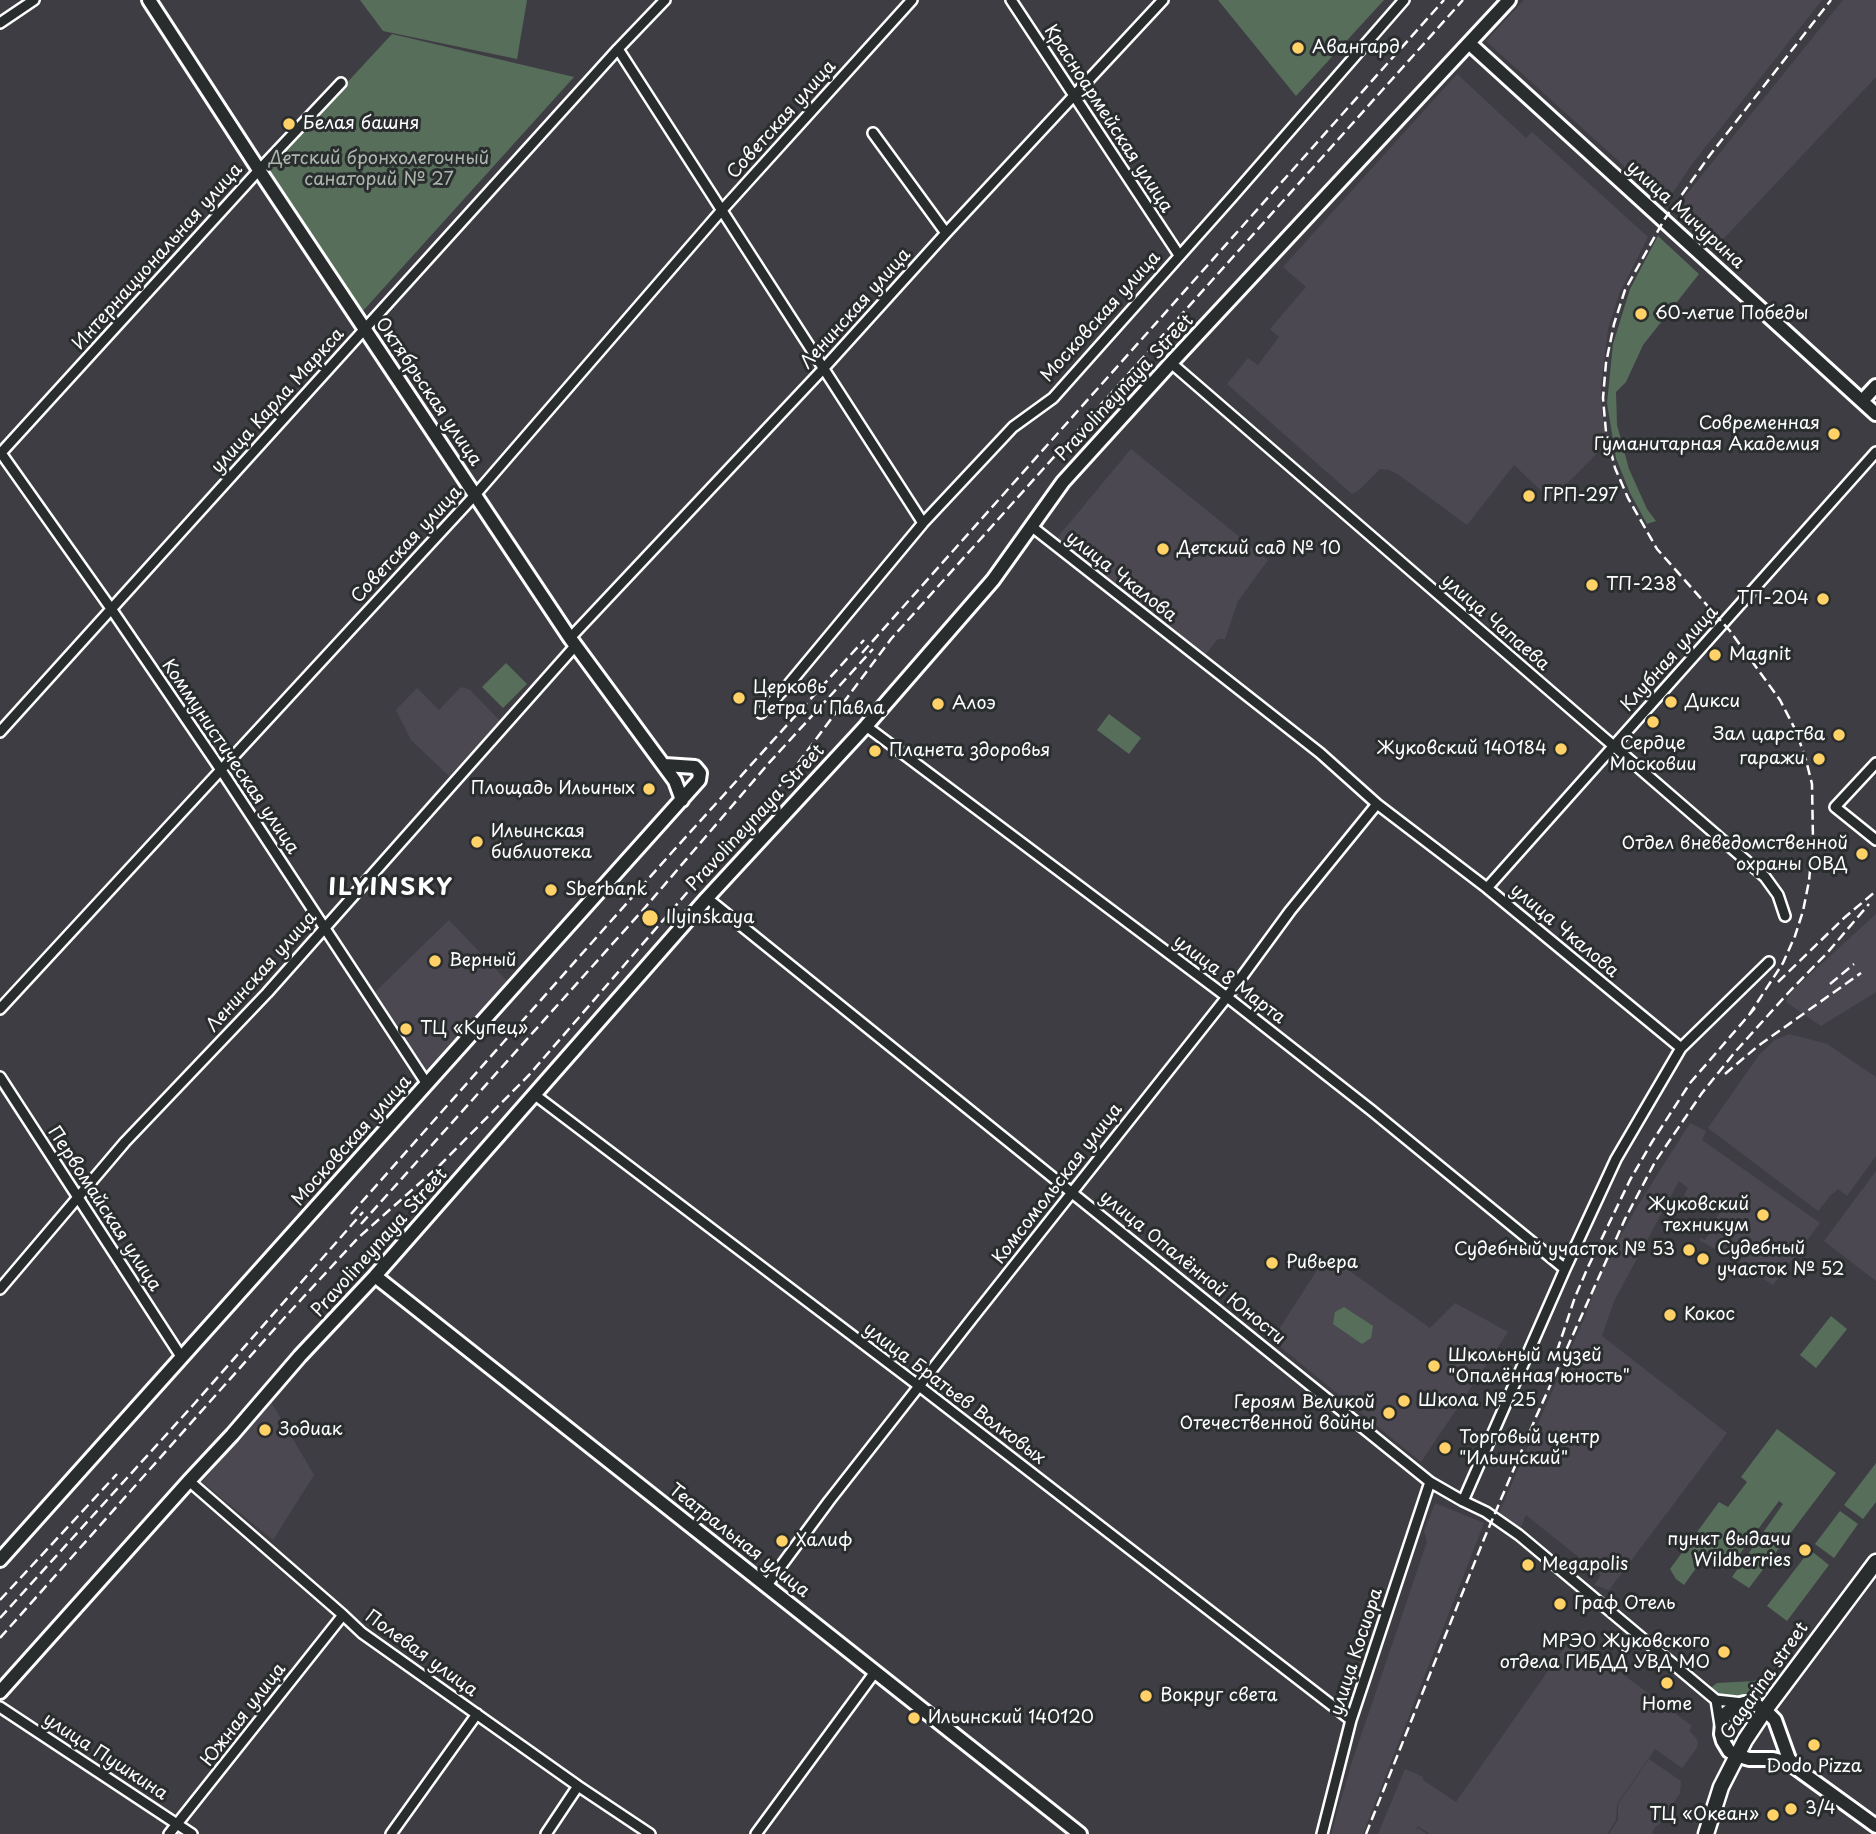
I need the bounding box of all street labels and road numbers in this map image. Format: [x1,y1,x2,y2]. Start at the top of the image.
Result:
street label: Красноармейская улица [1039,21,1177,217]
street label: Советская улица [723,56,841,184]
street label: улица Мичурина [1622,156,1748,274]
street label: Интернациональная улица [69,159,247,355]
street label: Ленинская улица [796,244,916,374]
street label: Московская улица [1037,247,1165,387]
street label: Pravolineynaya Street [1052,310,1198,466]
street label: Октябрьская улица [370,314,486,470]
street label: улица Карла Маркса [207,324,349,478]
street label: Советская улица [347,482,467,608]
street label: улица Чкалова [1061,527,1181,627]
street label: улица Чапаева [1436,570,1554,676]
street label: Клубная улица [1617,602,1723,716]
street label: Коммунистическая улица [157,656,303,858]
street label: Pravolineynaya Street [683,740,829,896]
street label: улица Чкалова [1505,879,1623,983]
street label: Ленинская улица [202,907,322,1037]
street label: улица 8 Марта [1169,931,1289,1029]
street label: Московская улица [288,1071,416,1211]
street label: Комсомольская улица [989,1099,1127,1269]
street label: Первомайская улица [43,1123,165,1295]
street label: Pravolineynaya Street [308,1164,452,1322]
street label: улица Опалённой Юности [1095,1186,1289,1350]
street label: улица Братьев Волковых [859,1319,1049,1469]
street label: Театральная улица [664,1479,814,1603]
street label: улица Косиора [1326,1586,1388,1718]
street label: Полевая улица [361,1606,481,1702]
street label: Gagarina street [1717,1618,1813,1744]
street label: Южная улица [197,1659,291,1771]
street label: улица Пушкина [39,1709,171,1805]

